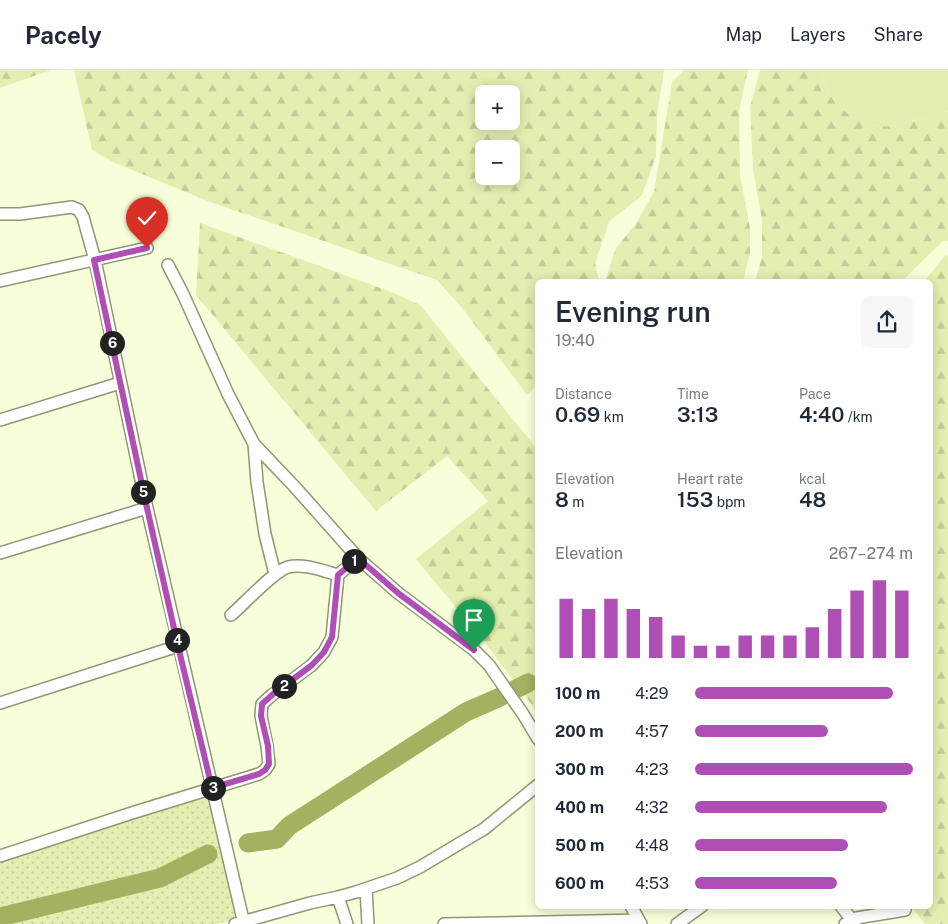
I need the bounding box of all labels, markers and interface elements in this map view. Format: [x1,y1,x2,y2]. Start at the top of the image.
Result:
text: Pacely [25,21,102,49]
text: Map [726,24,762,45]
text: Layers [790,24,846,45]
text: Share [874,24,923,45]
map controls [475,85,520,185]
button: + [475,85,520,130]
button: − [475,140,520,185]
pin [126,197,168,248]
icon: check [133,204,161,232]
text: Evening run [555,295,711,328]
button: share [861,296,913,348]
pin: 6 [100,330,124,356]
text: 19:40 [555,331,595,350]
text: 6 [108,335,117,351]
text: Distance [555,386,612,402]
text: Time [677,386,709,402]
text: Pace [799,386,831,402]
text: 0.69 [555,402,600,427]
text: 3:13 [677,402,718,427]
text: 4:40 [799,402,844,427]
text: km [600,409,624,425]
text: /km [844,409,873,425]
text: Elevation [555,471,614,487]
text: Heart rate [677,471,743,487]
text: kcal [799,471,826,487]
pin: 5 [130,480,156,504]
text: 5 [139,484,148,500]
text: 8 [555,487,569,512]
text: 153 [677,487,713,512]
text: 48 [799,487,826,512]
text: m [569,494,584,510]
text: bpm [713,494,745,510]
text: Elevation [555,544,623,563]
text: 267–274 m [829,544,913,563]
pin: 1 [342,548,366,574]
text: 1 [352,553,358,569]
pin [453,599,495,650]
icon: arrive [460,606,488,634]
pin: 4 [164,628,190,652]
text: 4 [173,632,182,648]
pin: 2 [272,674,296,698]
text: 2 [280,678,289,694]
text: 100 m [555,684,600,703]
text: 4:29 [635,684,669,703]
text: 200 m [555,722,604,741]
text: 4:57 [635,722,669,741]
text: 300 m [555,760,604,779]
text: 4:23 [635,760,669,779]
pin: 3 [200,776,226,800]
text: 3 [209,780,218,796]
text: 400 m [555,798,604,817]
text: 4:32 [635,798,668,817]
text: 500 m [555,836,604,855]
text: 4:48 [635,836,669,855]
text: 600 m [555,874,604,893]
text: 4:53 [635,874,669,893]

